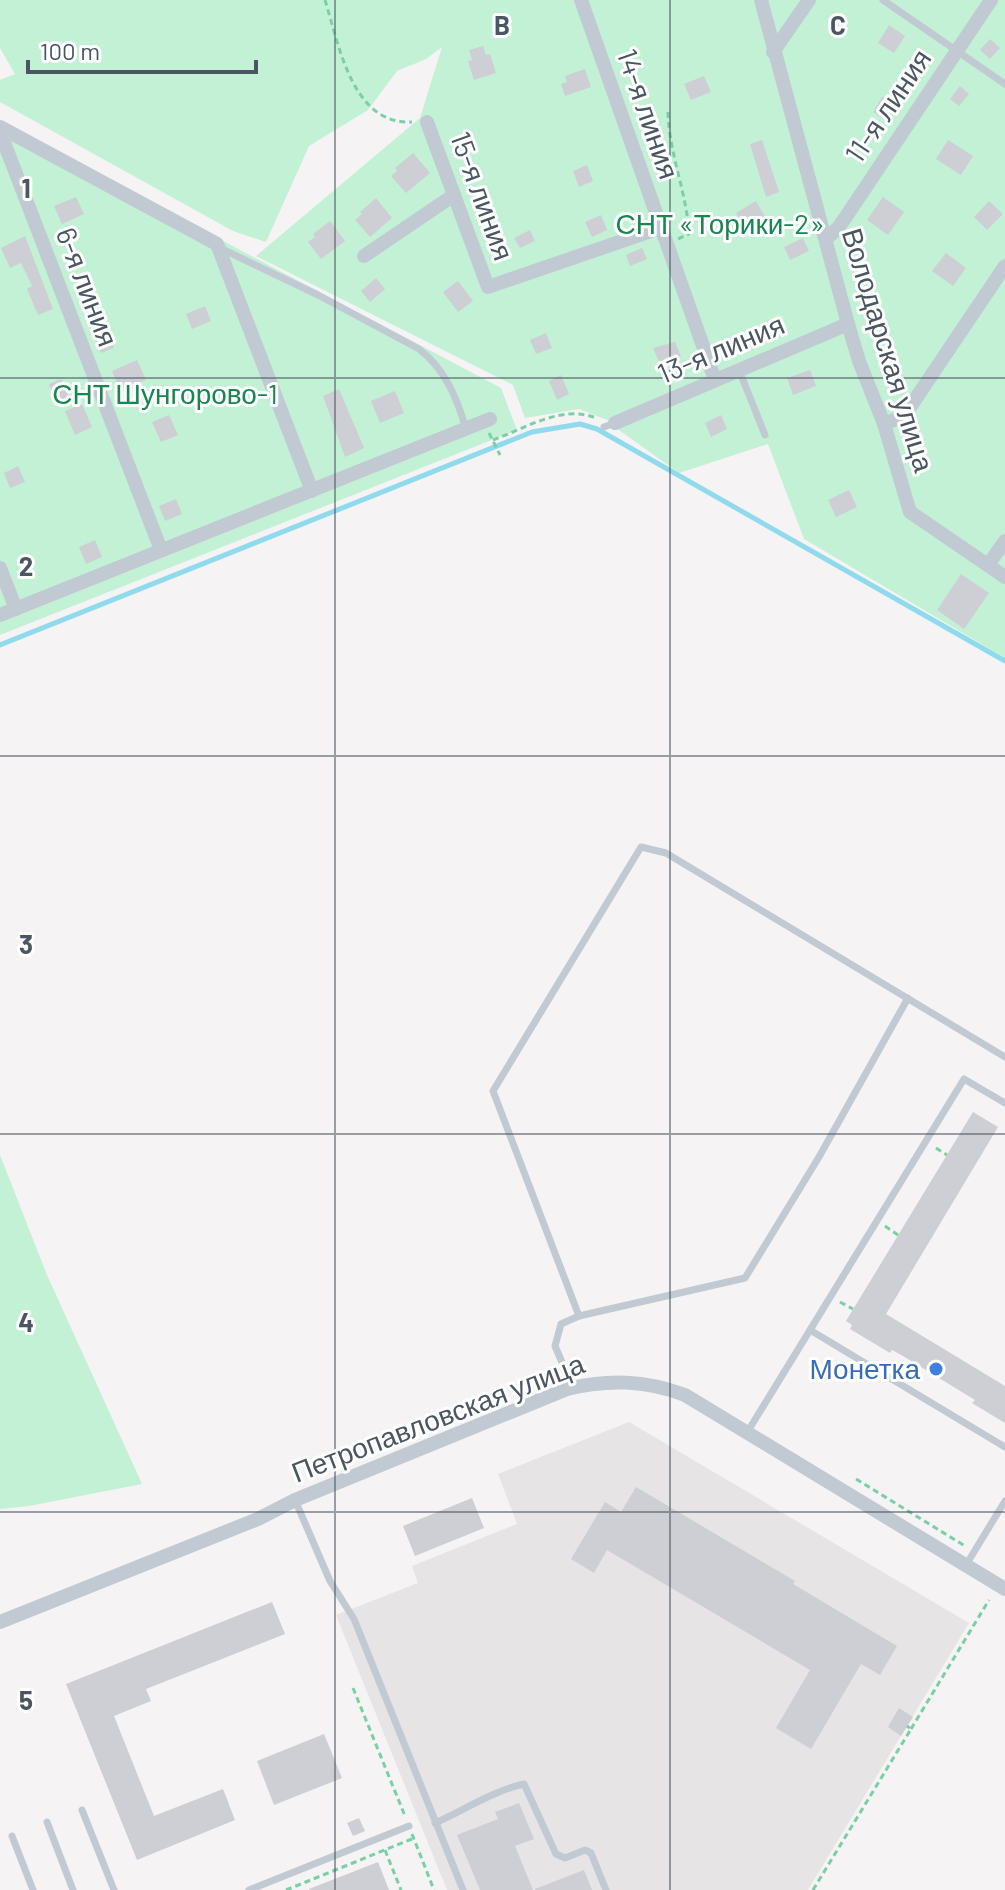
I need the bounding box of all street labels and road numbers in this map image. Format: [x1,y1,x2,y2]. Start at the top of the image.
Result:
street label: 11-я линия [837,42,938,169]
street label: 14-я линия [611,44,687,183]
street label: 15-я линия [444,127,522,265]
street label: 6-я линия [50,222,126,351]
street label: Володарская улица [836,224,942,476]
street label: 13-я линия [652,306,789,390]
street label: Петропавловская улица [287,1345,589,1489]

